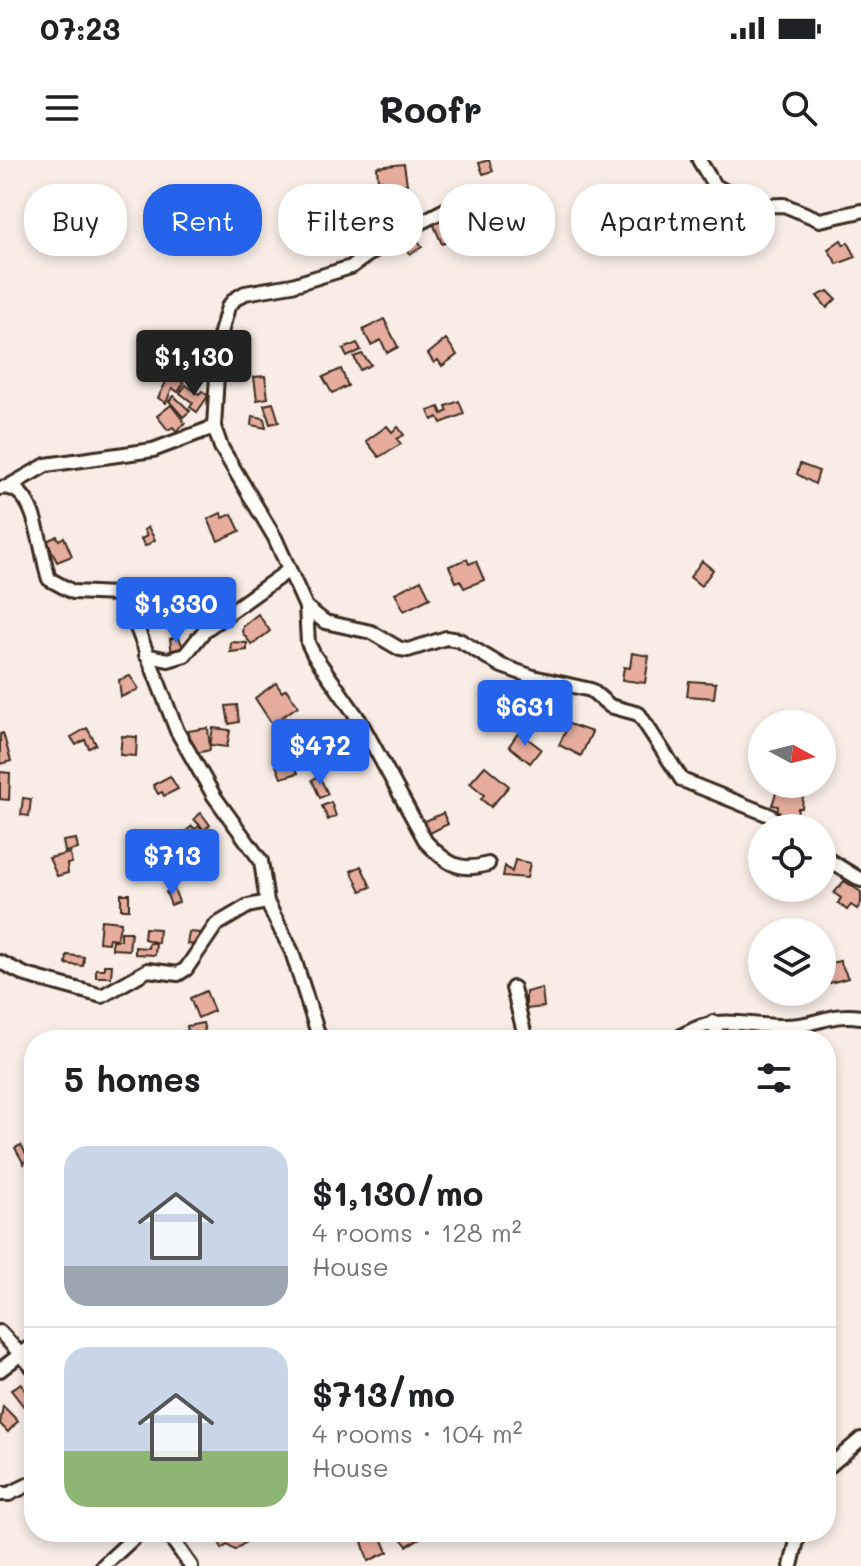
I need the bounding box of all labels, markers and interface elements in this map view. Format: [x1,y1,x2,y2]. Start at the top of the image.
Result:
text: 07:23 [40,8,120,48]
text: Roofr [379,85,482,132]
icon: menu [40,86,84,130]
icon: search [777,86,821,130]
chip: Buy [24,184,127,256]
chip: Rent [143,184,262,256]
chip: Filters [278,184,423,256]
chip: New [439,184,555,256]
chip: Apartment [571,184,775,256]
pin: $1,130 [129,330,259,398]
text: $1,130 [154,339,234,373]
pin: $1,330 [111,577,241,645]
text: $1,330 [134,586,218,620]
pin: $631 [478,680,572,748]
text: $631 [496,689,554,723]
north arrow [748,710,836,798]
map controls [748,710,836,1006]
pin: $472 [273,719,367,787]
text: $472 [289,728,351,762]
button: locate [748,814,836,902]
pin: $713 [125,829,219,897]
text: $713 [143,838,201,872]
button: layers [748,918,836,1006]
text: 5 homes [64,1056,201,1101]
icon: filters [752,1056,796,1100]
text: $1,130/mo [312,1170,483,1215]
icon: home [128,1178,224,1274]
text: 4 rooms · 128 m² [312,1215,522,1249]
text: House [312,1249,389,1283]
text: $713/mo [312,1371,455,1416]
icon: home [128,1379,224,1475]
text: 4 rooms · 104 m² [312,1416,523,1450]
text: House [312,1450,389,1484]

